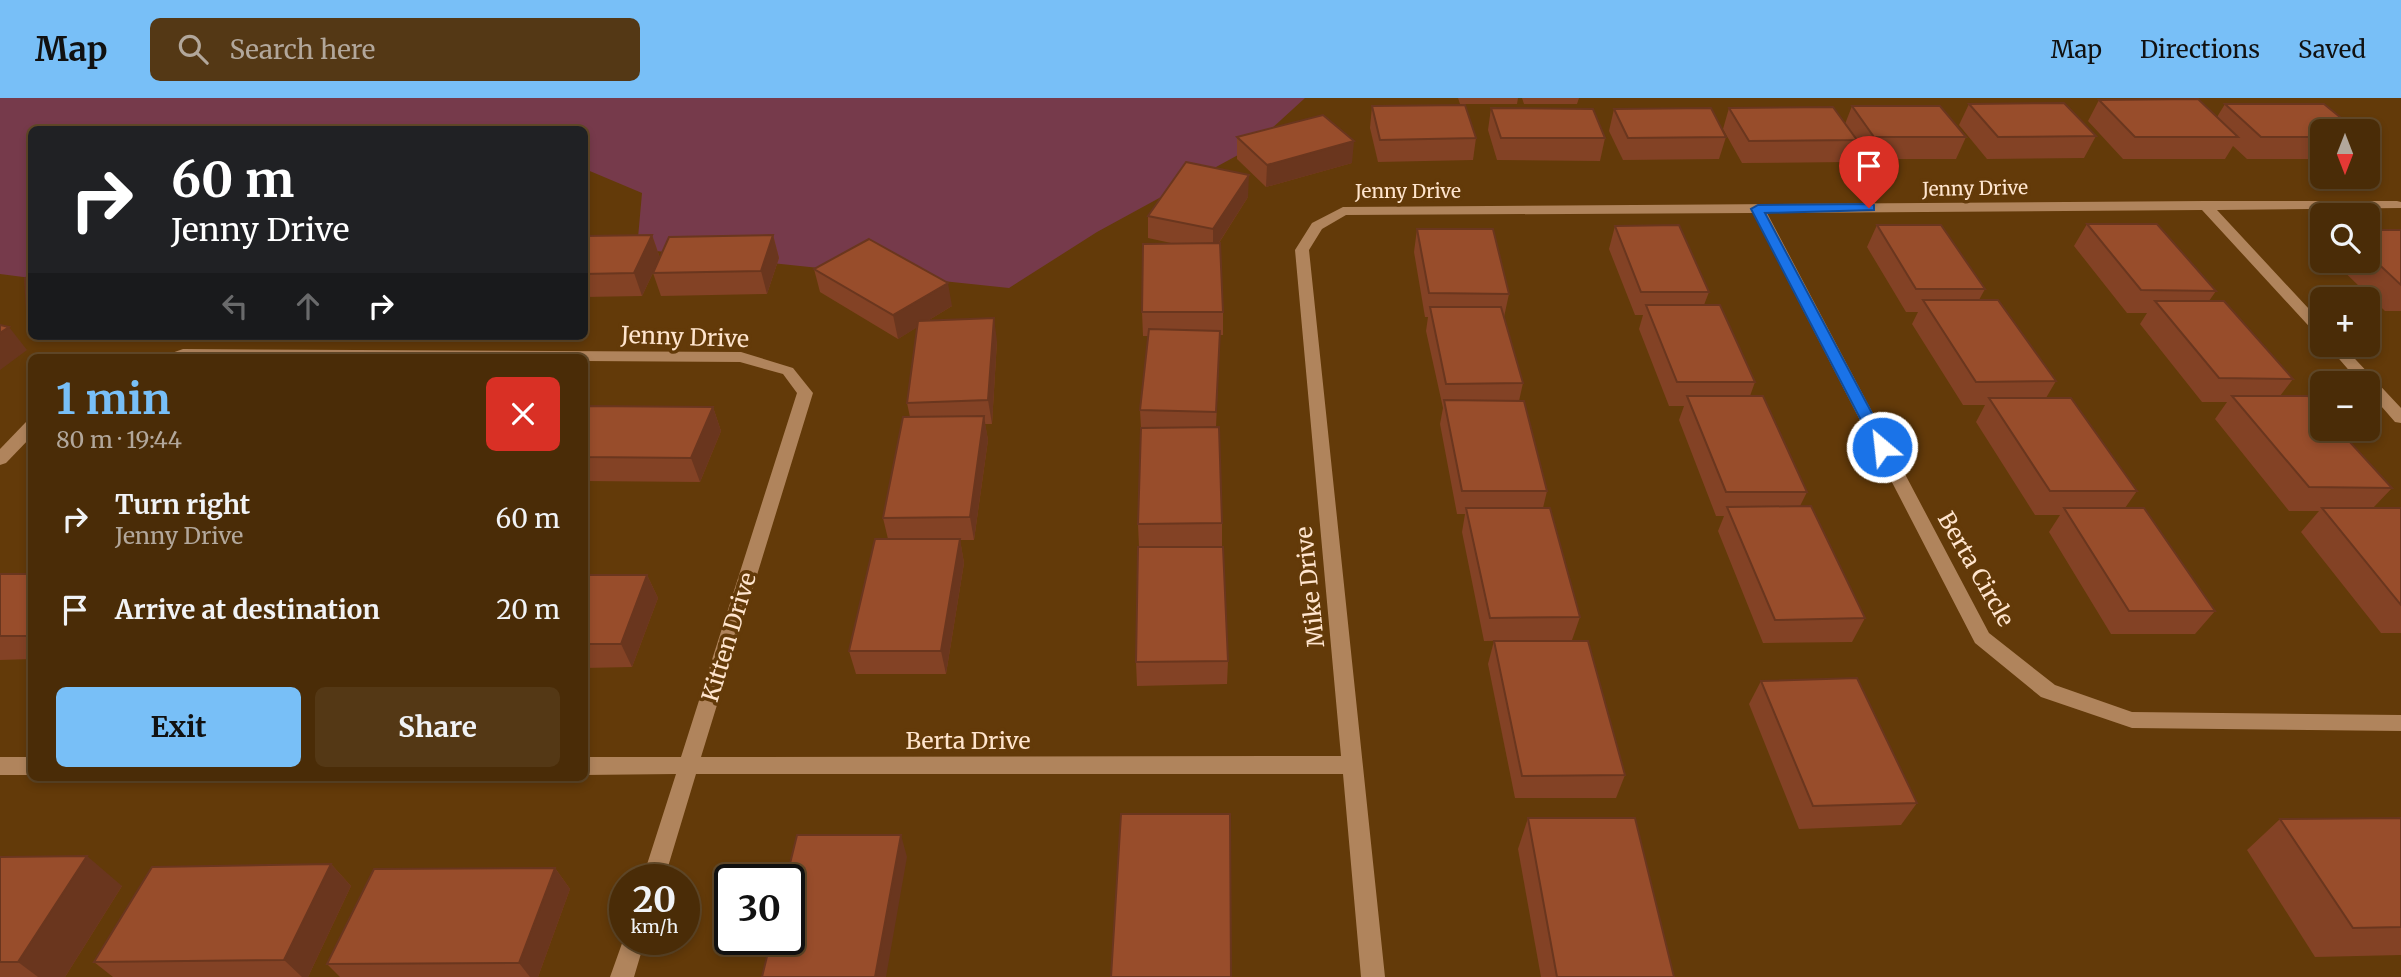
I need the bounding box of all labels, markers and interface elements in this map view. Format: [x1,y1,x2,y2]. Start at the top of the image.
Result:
search box [150,18,640,81]
text: Map [35,29,108,70]
icon: search [174,30,212,68]
text: Search here [230,33,375,66]
text: Map [2051,34,2102,65]
text: Directions [2140,34,2260,65]
text: Saved [2298,34,2366,65]
north arrow [2310,119,2380,189]
map controls [2310,119,2380,441]
pin [1839,136,1899,208]
icon: arrive [1850,147,1888,185]
text: 60 m [171,149,294,210]
icon: right [56,154,147,245]
street label: Jenny Drive [1921,175,2028,201]
street label: Jenny Drive [1354,179,1461,203]
button: search [2310,203,2380,273]
text: Jenny Drive [171,210,350,250]
icon: left [216,287,254,325]
icon: ahead [289,287,327,325]
icon: right [362,287,400,325]
button: + [2310,287,2380,357]
street label: Jenny Drive [619,320,750,353]
button: − [2310,371,2380,441]
text: 1 min [56,373,170,425]
button: close [486,377,560,451]
position arrow [1845,410,1919,484]
text: 80 m · 19:44 [56,425,182,454]
text: Turn right [115,488,250,521]
icon: right [56,500,94,538]
text: 60 m [496,502,560,535]
street label: Berta Circle [1932,506,2021,631]
text: Jenny Drive [115,521,243,550]
street label: Mike Drive [1289,525,1330,649]
street label: Kitten Drive [695,569,762,705]
icon: arrive [56,591,94,629]
text: Arrive at destination [115,593,380,626]
text: 20 m [496,593,560,626]
button: Exit [56,687,301,767]
button: Share [315,687,560,767]
street label: Berta Drive [905,726,1031,755]
speed limit sign: 30 [714,864,805,955]
text: 20 [633,878,676,922]
text: km/h [631,915,678,938]

